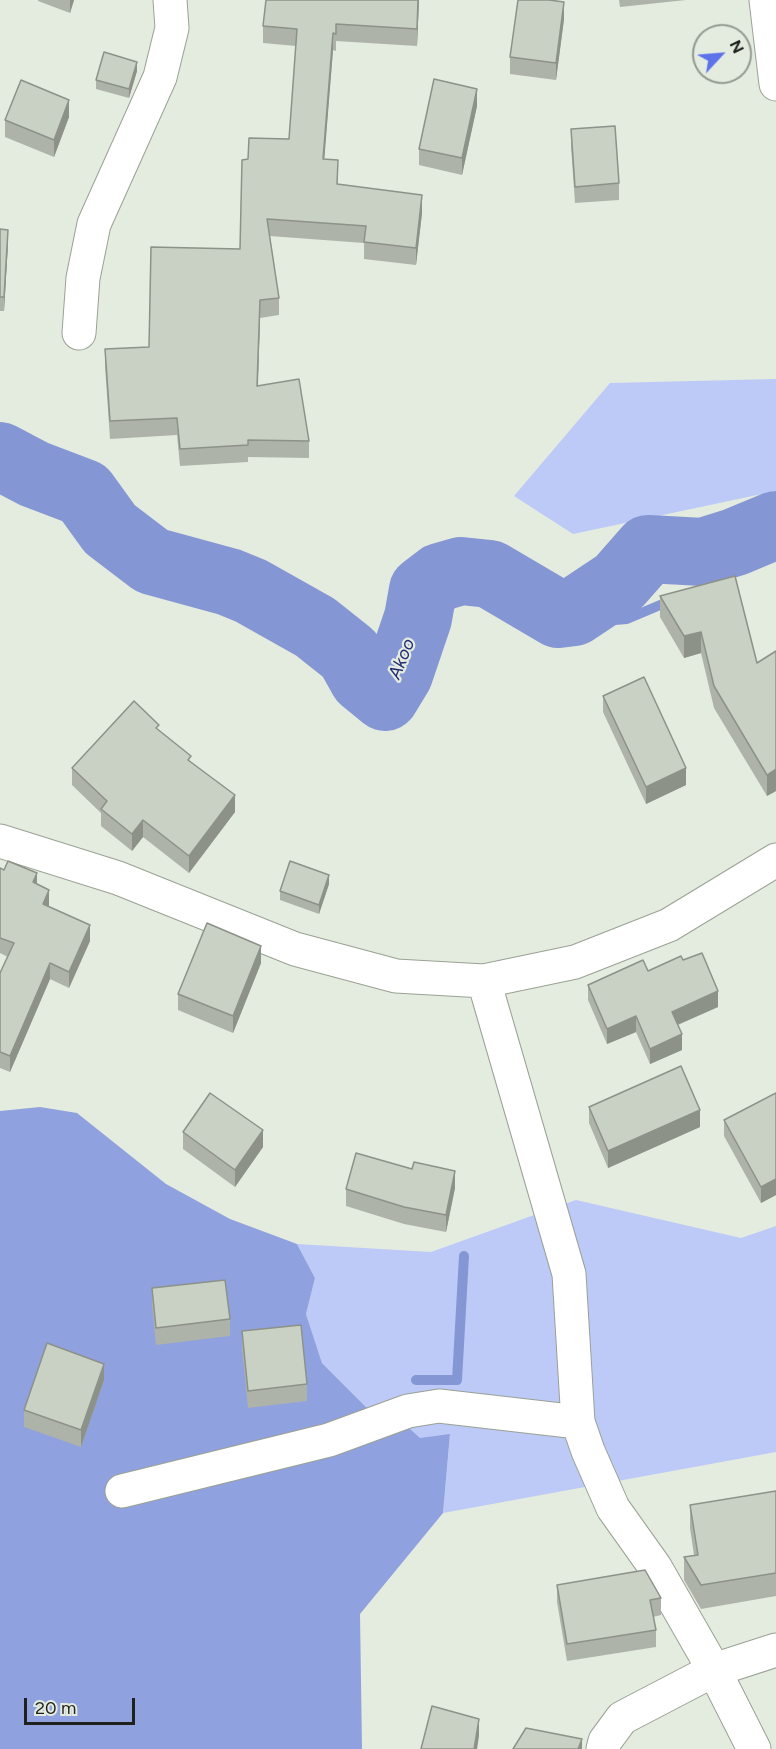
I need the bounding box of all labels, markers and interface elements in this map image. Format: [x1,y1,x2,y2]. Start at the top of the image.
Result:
north arrow [692,24,752,84]
text: N [726,37,748,56]
water label: Akoo [384,636,420,682]
scale bar [27,1686,138,1724]
text: 20 m [35,1697,76,1719]

